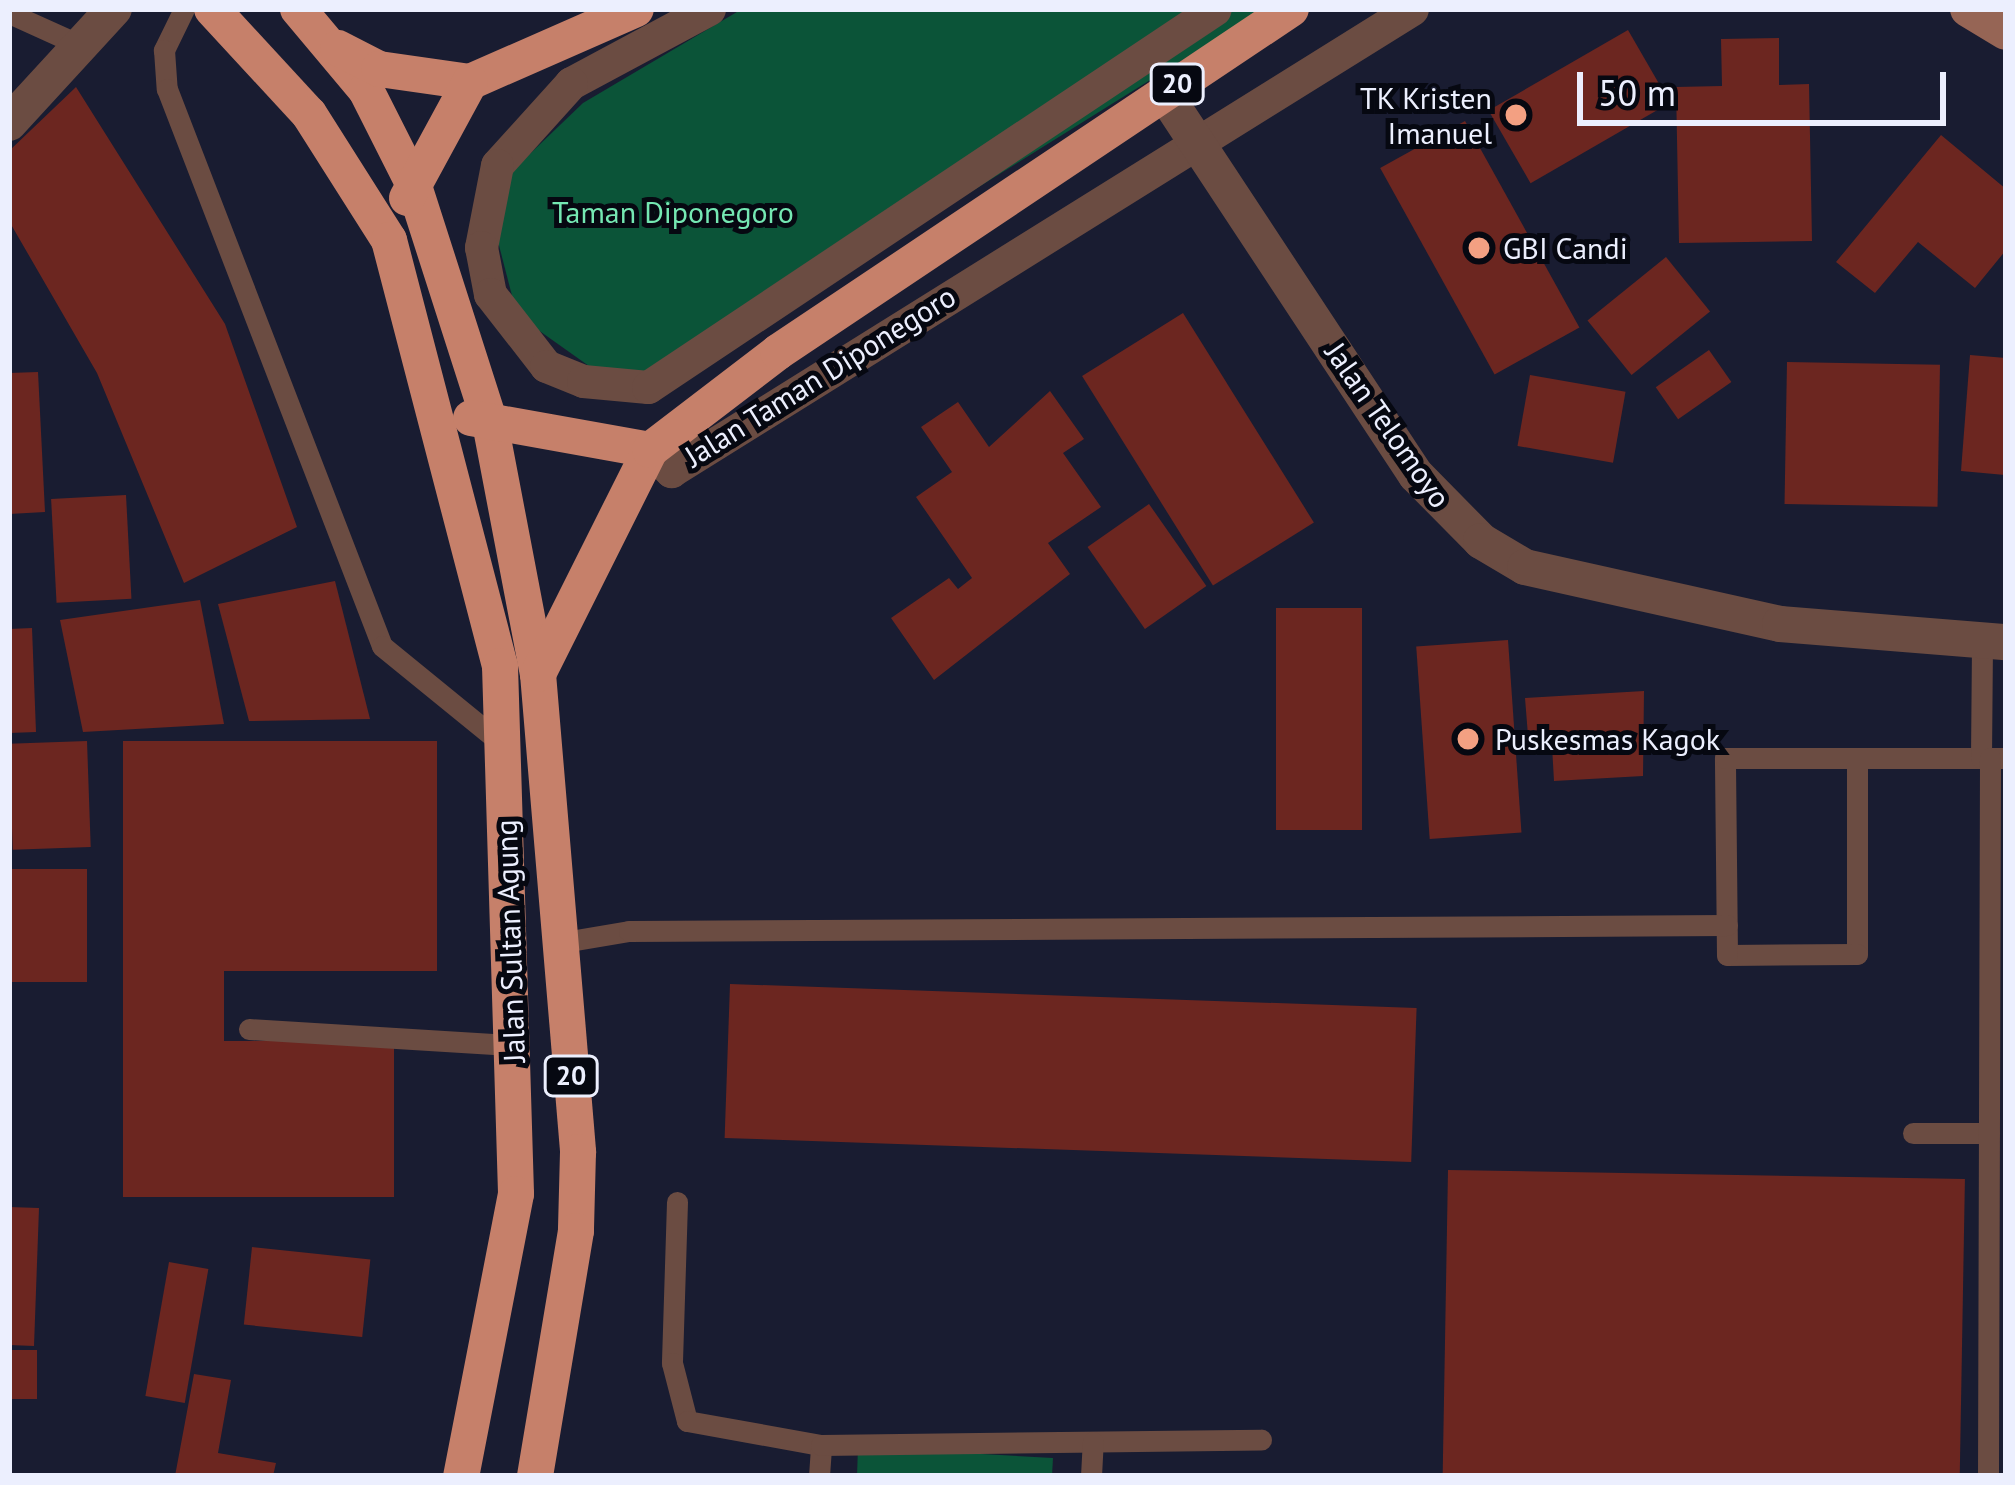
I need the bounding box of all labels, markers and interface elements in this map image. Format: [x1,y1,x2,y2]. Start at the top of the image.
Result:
scale bar [1583,48,1952,122]
road number: 20 [1147,63,1207,105]
text: 50 m [1598,69,1676,116]
place label: TK Kristen Imanuel [1359,80,1492,150]
marker: TK Kristen Imanuel [1503,102,1529,128]
park label: Taman Diponegoro [552,194,794,230]
place label: GBI Candi [1503,230,1628,266]
marker: GBI Candi [1466,235,1492,261]
street label: Jalan Taman Diponegoro [678,278,962,474]
street label: Jalan Telomoyo [1318,335,1458,515]
place label: Puskesmas Kagok [1495,721,1720,757]
marker: Puskesmas Kagok [1452,723,1484,755]
street label: Jalan Sultan Agung [488,818,532,1064]
road number: 20 [541,1055,601,1097]

